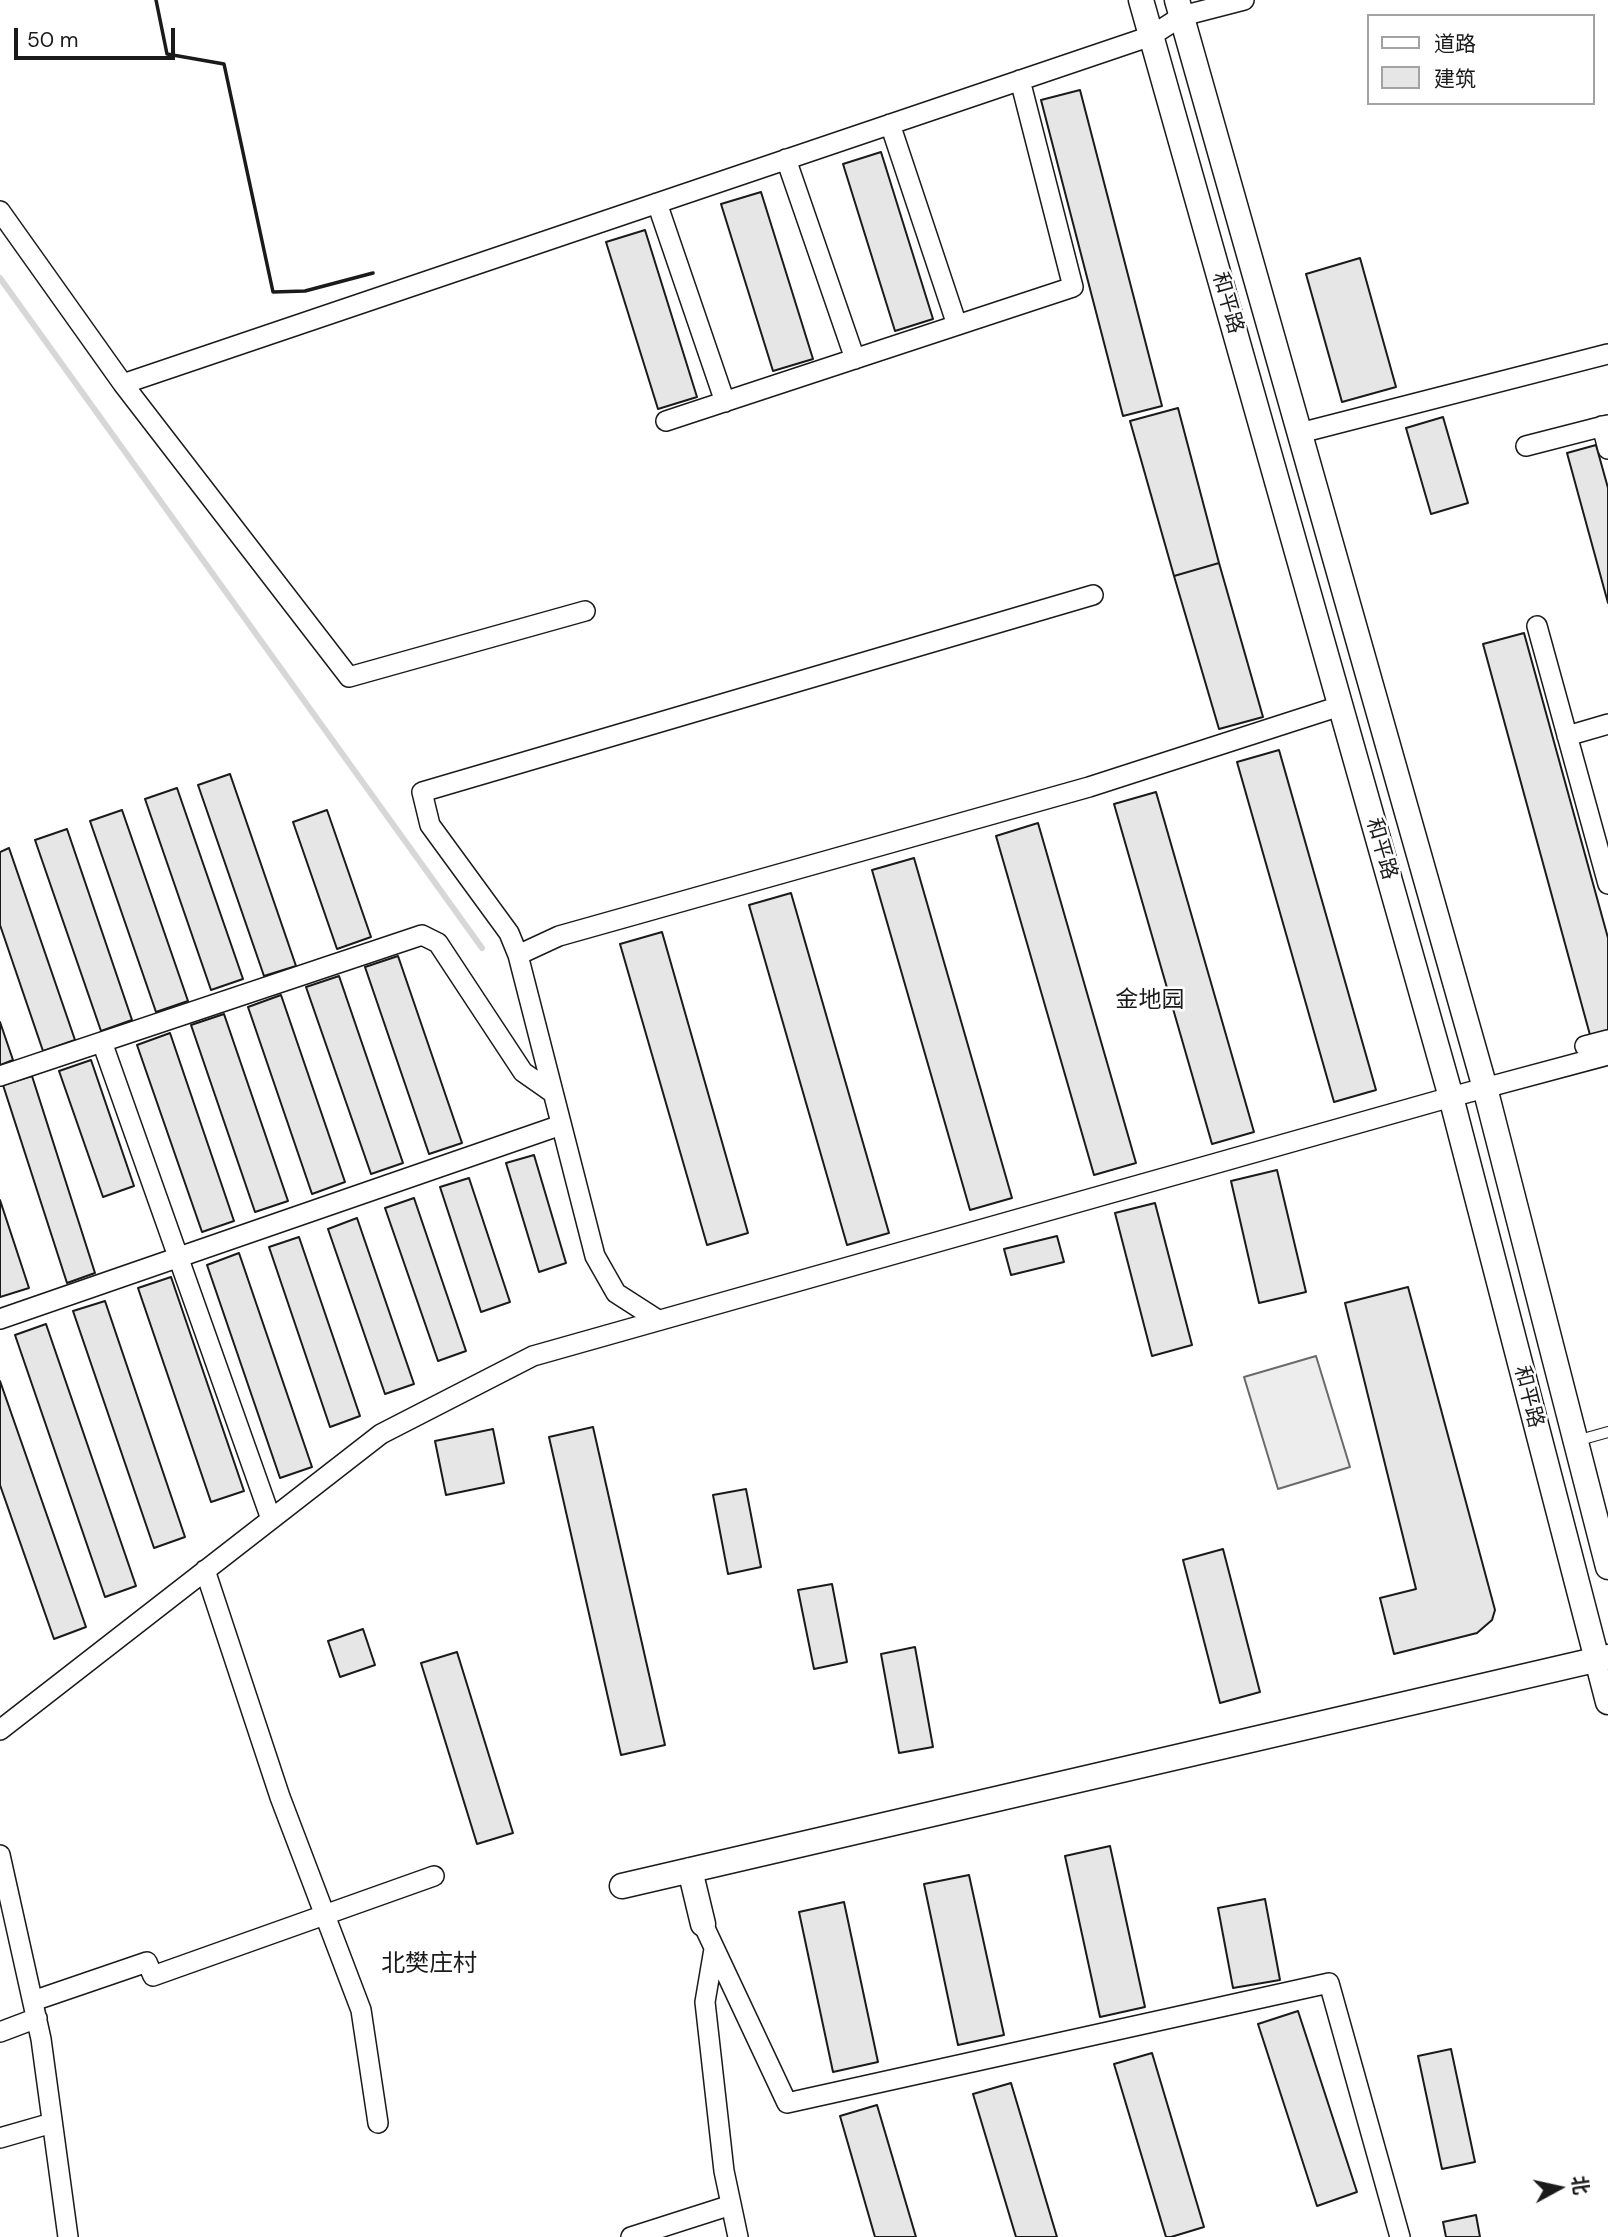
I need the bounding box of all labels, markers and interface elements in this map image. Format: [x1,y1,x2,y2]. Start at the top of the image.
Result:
scale bar [18,14,178,58]
legend [1366,14,1594,105]
text: 50 m [27,26,78,54]
text: 道路 [1434,30,1476,58]
text: 建筑 [1434,65,1476,93]
street label: 和平路 [1206,269,1248,337]
street label: 和平路 [1360,815,1402,883]
district label: 金地园 [1116,987,1184,1015]
street label: 和平路 [1508,1363,1548,1431]
district label: 北樊庄村 [381,1951,477,1979]
north arrow [1524,2153,1594,2223]
text: 北 [1567,2174,1594,2196]

